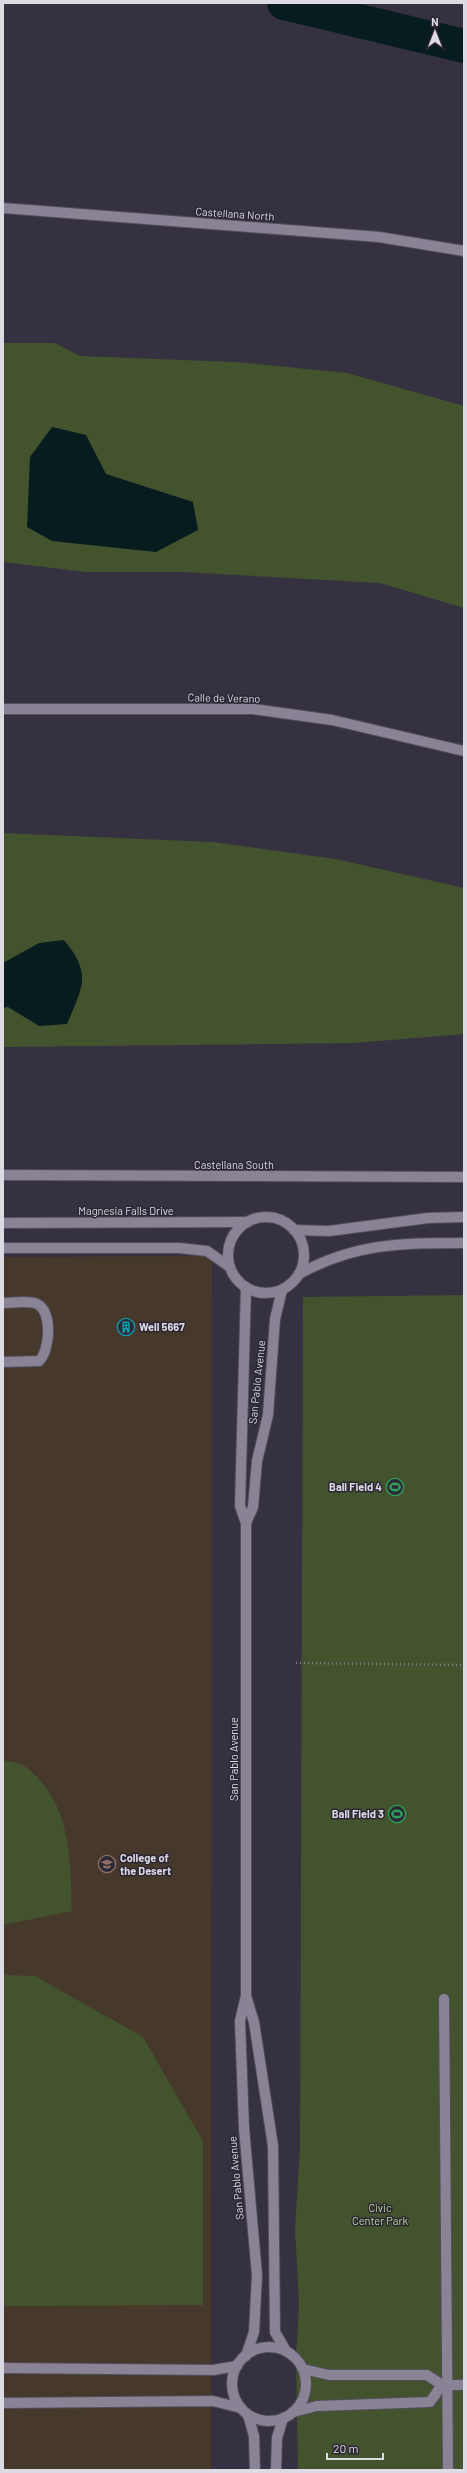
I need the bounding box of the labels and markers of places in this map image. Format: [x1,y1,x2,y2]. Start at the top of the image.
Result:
building icon: Well 5667 [116,1317,136,1337]
place label: Well 5667 [139,1320,185,1333]
sports icon: Ball Field 4 [385,1477,405,1497]
place label: Ball Field 4 [329,1480,382,1493]
sports icon: Ball Field 3 [387,1804,407,1824]
place label: Ball Field 3 [332,1807,384,1820]
place label: College of the Desert [120,1851,171,1877]
school or university icon: College of the Desert [97,1854,117,1874]

